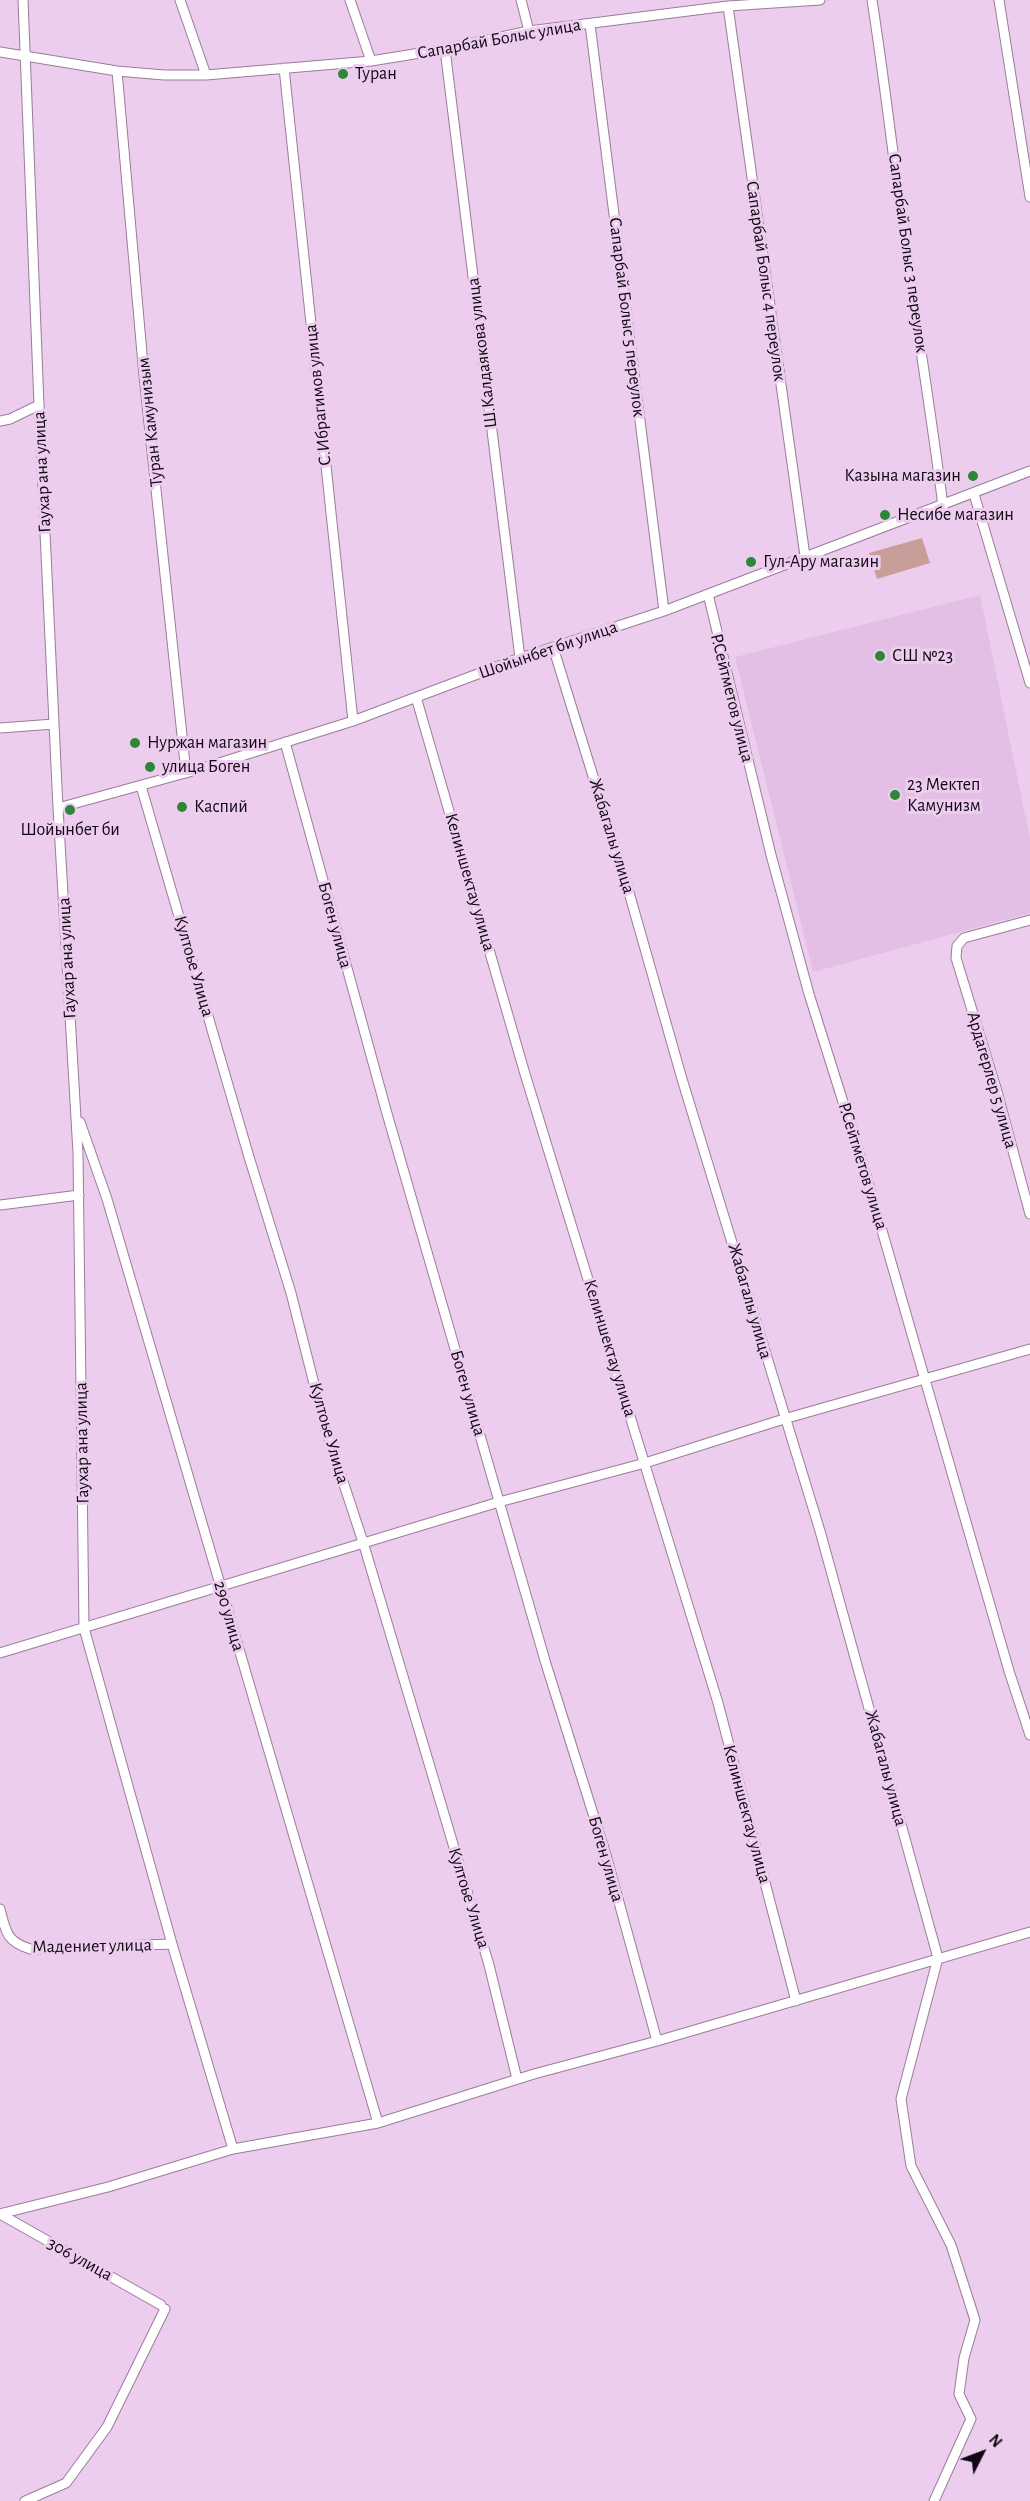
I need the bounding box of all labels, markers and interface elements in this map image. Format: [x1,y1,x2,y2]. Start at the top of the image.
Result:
street label: Сапарбай Болыс улица [416,14,582,64]
place label: Туран [355,63,397,85]
marker: Туран [336,67,350,81]
street label: Сапарбай Болыс 3 переулок [883,152,933,354]
street label: Сапарбай Болыс 4 переулок [741,179,791,383]
street label: Сапарбай Болыс 5 переулок [604,216,650,418]
street label: Ш.Калдаякова улица [462,276,502,430]
street label: С.Ибрагимов улица [300,323,336,467]
street label: Туран Камунизым [132,356,168,488]
street label: Гаухар ана улица [28,411,56,533]
place label: Казына магазин [844,465,961,487]
marker: Казына магазин [966,469,980,483]
place label: Несибе магазин [897,504,1014,526]
marker: Несибе магазин [878,508,892,522]
place label: Гул-Ару магазин [763,551,879,573]
marker: Гул-Ару магазин [744,555,758,569]
street label: Шойынбет би улица [476,616,620,684]
street label: Р.Сейтметов улица [706,631,758,765]
place label: СШ №23 [892,645,953,667]
marker: СШ №23 [873,649,887,663]
place label: Нуржан магазин [147,732,267,754]
marker: Нуржан магазин [128,736,142,750]
place label: улица Боген [162,756,250,778]
marker: улица Боген [143,760,157,774]
place label: 23 Мектеп Камунизм [907,774,981,816]
street label: Жабагалы улица [584,776,640,896]
marker: 23 Мектеп Камунизм [888,788,902,802]
place label: Каспий [194,796,248,818]
marker: Каспий [175,800,189,814]
marker: Шойынбет би [63,803,77,817]
street label: Келиншектау улица [440,810,500,954]
place label: Шойынбет би [20,819,120,841]
street label: Боген улица [313,880,357,970]
street label: Гаухар ана улица [53,897,81,1019]
street label: Култоье Улица [169,913,219,1019]
street label: Ардагерлер 5 улица [962,1009,1022,1151]
street label: Р.Сейтметов улица [833,1100,893,1232]
street label: Жабагалы улица [723,1241,777,1361]
street label: Келиншектау улица [579,1277,641,1419]
street label: Боген улица [445,1348,491,1438]
street label: Култоье Улица [304,1380,354,1486]
street label: Гаухар ана улица [70,1382,94,1504]
street label: 290 улица [209,1578,249,1654]
street label: Жабагалы улица [860,1708,912,1828]
street label: Келиншектау улица [718,1742,776,1886]
street label: Боген улица [583,1814,629,1904]
street label: Култоье Улица [443,1845,495,1951]
street label: Мадениет улица [32,1934,152,1958]
street label: 306 улица [44,2232,116,2286]
north arrow [952,2423,1012,2483]
text: N [986,2431,1005,2450]

